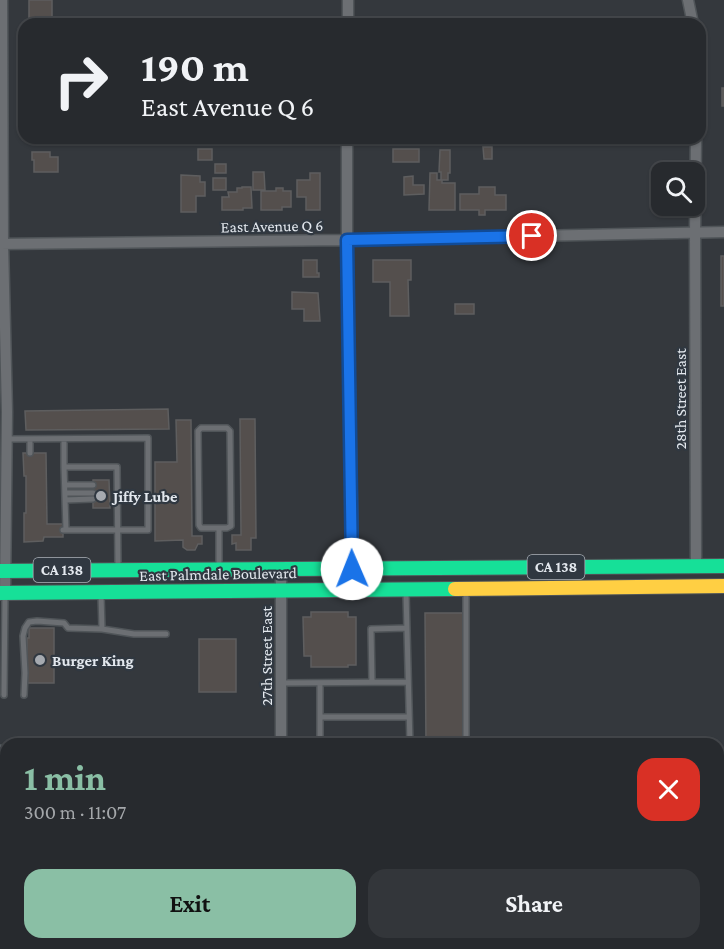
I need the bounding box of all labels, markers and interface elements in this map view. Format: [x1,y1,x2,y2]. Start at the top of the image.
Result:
icon: right [42,42,120,120]
text: 190 m [141,43,249,90]
text: East Avenue Q 6 [141,92,314,122]
map controls [651,162,705,216]
button: search [651,162,705,216]
pin [506,210,557,261]
street label: East Avenue Q 6 [221,217,323,235]
icon: arrive [515,219,548,252]
street label: 28th Street East [672,348,689,450]
place label: Jiffy Lube [111,488,178,505]
marker: Jiffy Lube [94,489,108,503]
position arrow [320,537,384,601]
road number: CA 138 [528,555,584,579]
road number: CA 138 [34,558,90,582]
street label: East Palmdale Boulevard [139,564,298,584]
street label: 27th Street East [258,605,275,706]
place label: Burger King [52,652,134,669]
marker: Burger King [33,653,47,667]
text: 1 min [24,758,106,798]
button: close [637,758,700,821]
text: 300 m · 11:07 [24,801,126,823]
button: Exit [24,869,356,938]
button: Share [368,869,700,938]

